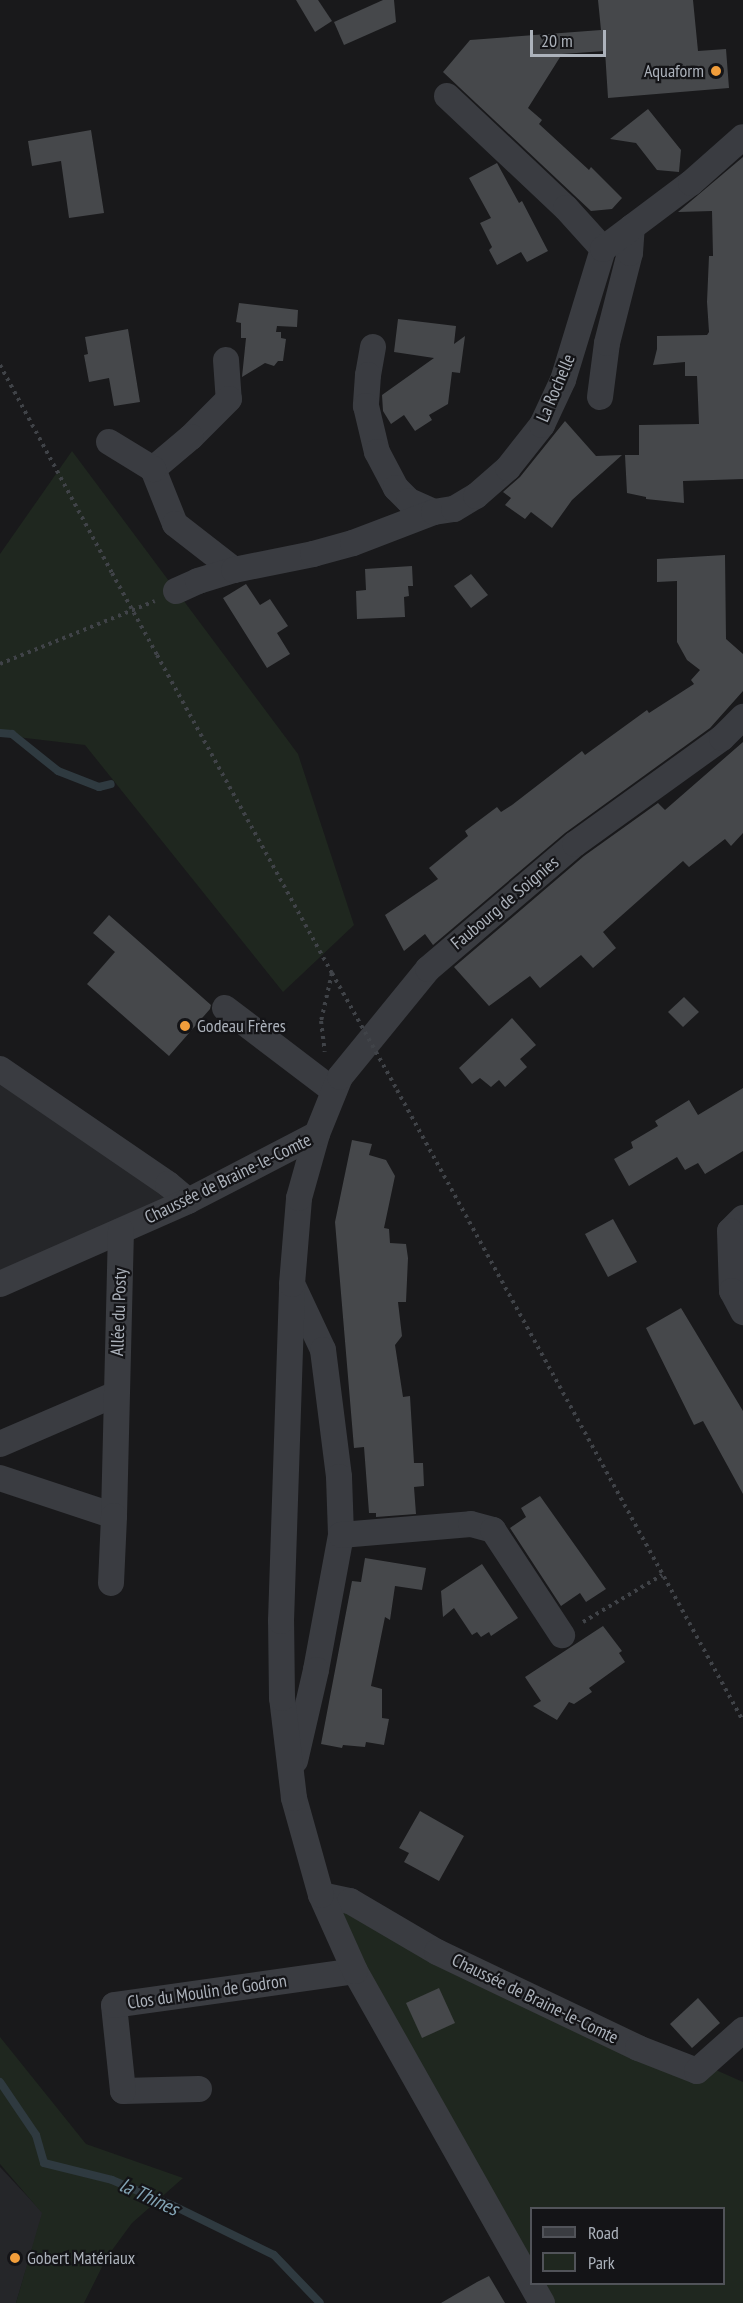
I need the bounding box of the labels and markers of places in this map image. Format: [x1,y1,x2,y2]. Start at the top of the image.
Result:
place label: Aquaform [644,60,704,82]
marker: Aquaform [709,64,723,78]
place label: Godeau Frères [197,1015,286,1037]
marker: Godeau Frères [178,1019,192,1033]
place label: Gobert Matériaux [27,2247,135,2269]
marker: Gobert Matériaux [8,2251,22,2265]

